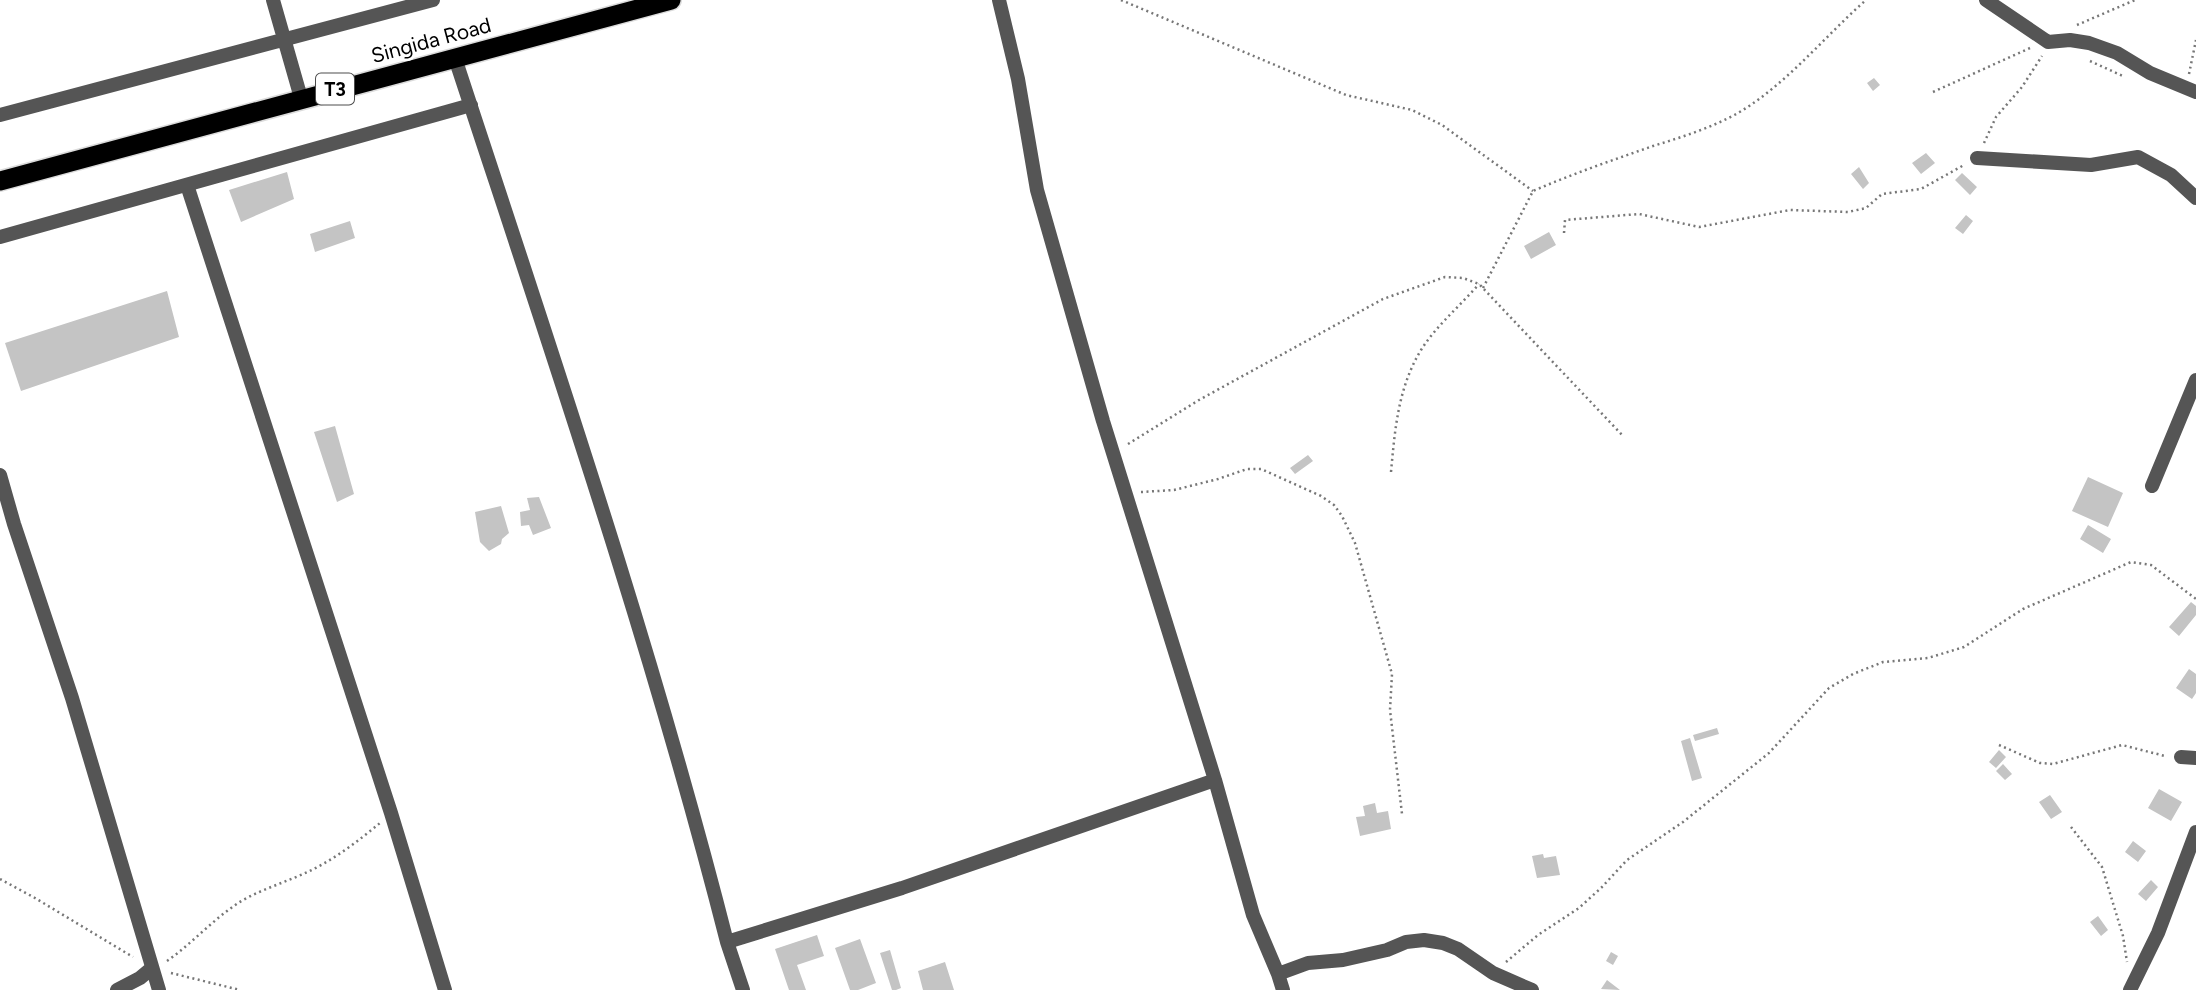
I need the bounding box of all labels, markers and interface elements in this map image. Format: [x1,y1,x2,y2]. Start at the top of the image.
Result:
street label: Singida Road [368,12,494,68]
road number: T3 [316,74,354,104]

